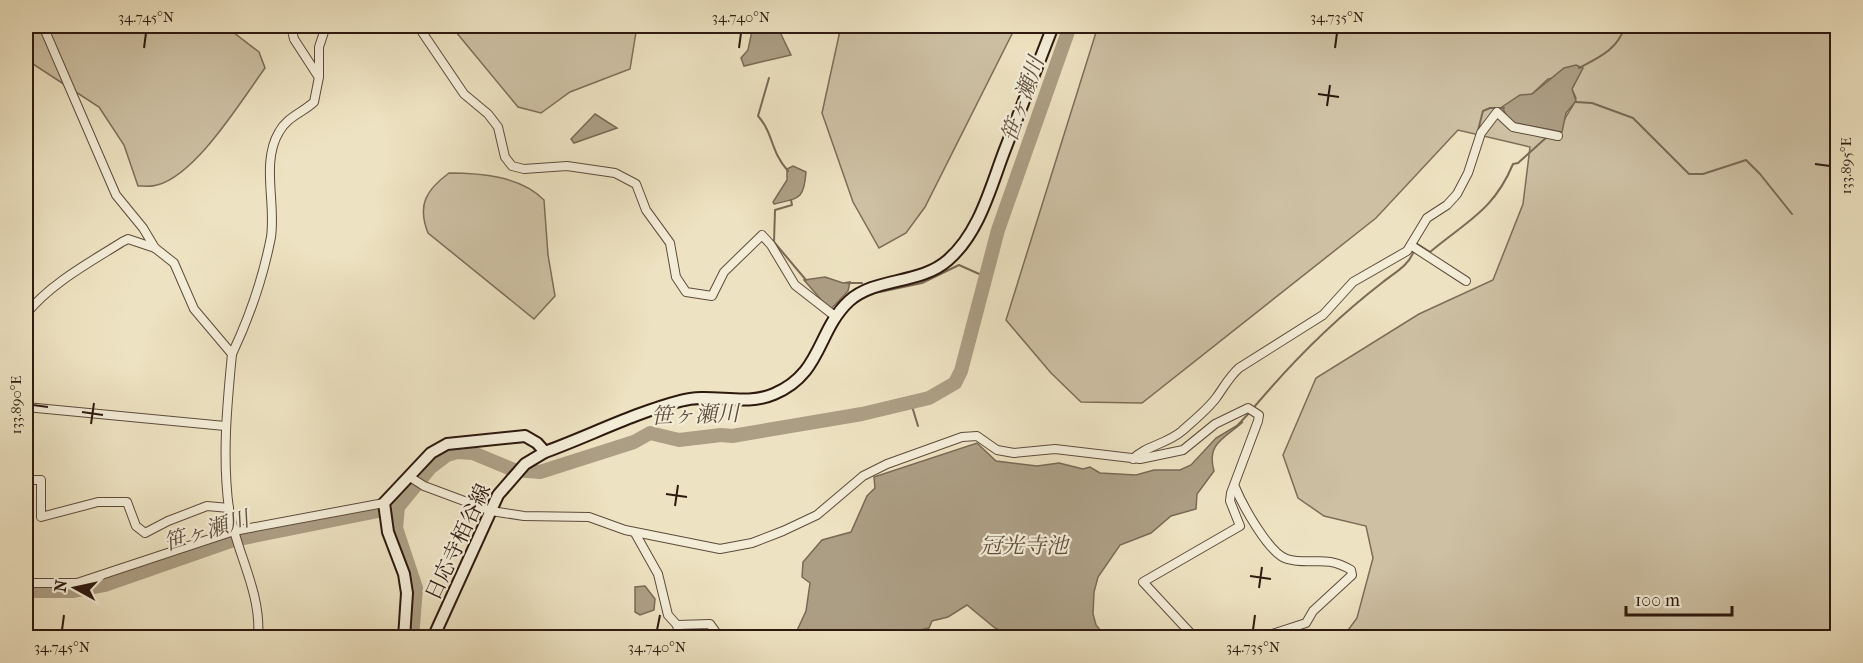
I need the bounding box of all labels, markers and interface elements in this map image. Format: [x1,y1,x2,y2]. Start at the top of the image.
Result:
text: 34.745°N [118,8,175,26]
text: 34.740°N [712,8,771,26]
text: 34.735°N [1310,8,1365,26]
water label: 笹ヶ瀬川 [996,52,1050,145]
text: 133.895°E [1837,137,1855,195]
text: 133.890°E [7,376,25,434]
water label: 笹ヶ瀬川 [651,400,741,430]
street label: 日応寺栢谷線 [420,480,496,604]
water label: 笹ヶ瀬川 [160,505,254,556]
water label: 冠光寺池 [980,533,1071,559]
north arrow [45,558,105,618]
text: N [50,578,71,593]
scale bar [1626,579,1732,617]
text: 100 m [1635,590,1680,611]
text: 34.745°N [34,638,91,656]
text: 34.740°N [628,638,687,656]
text: 34.735°N [1226,638,1281,656]

